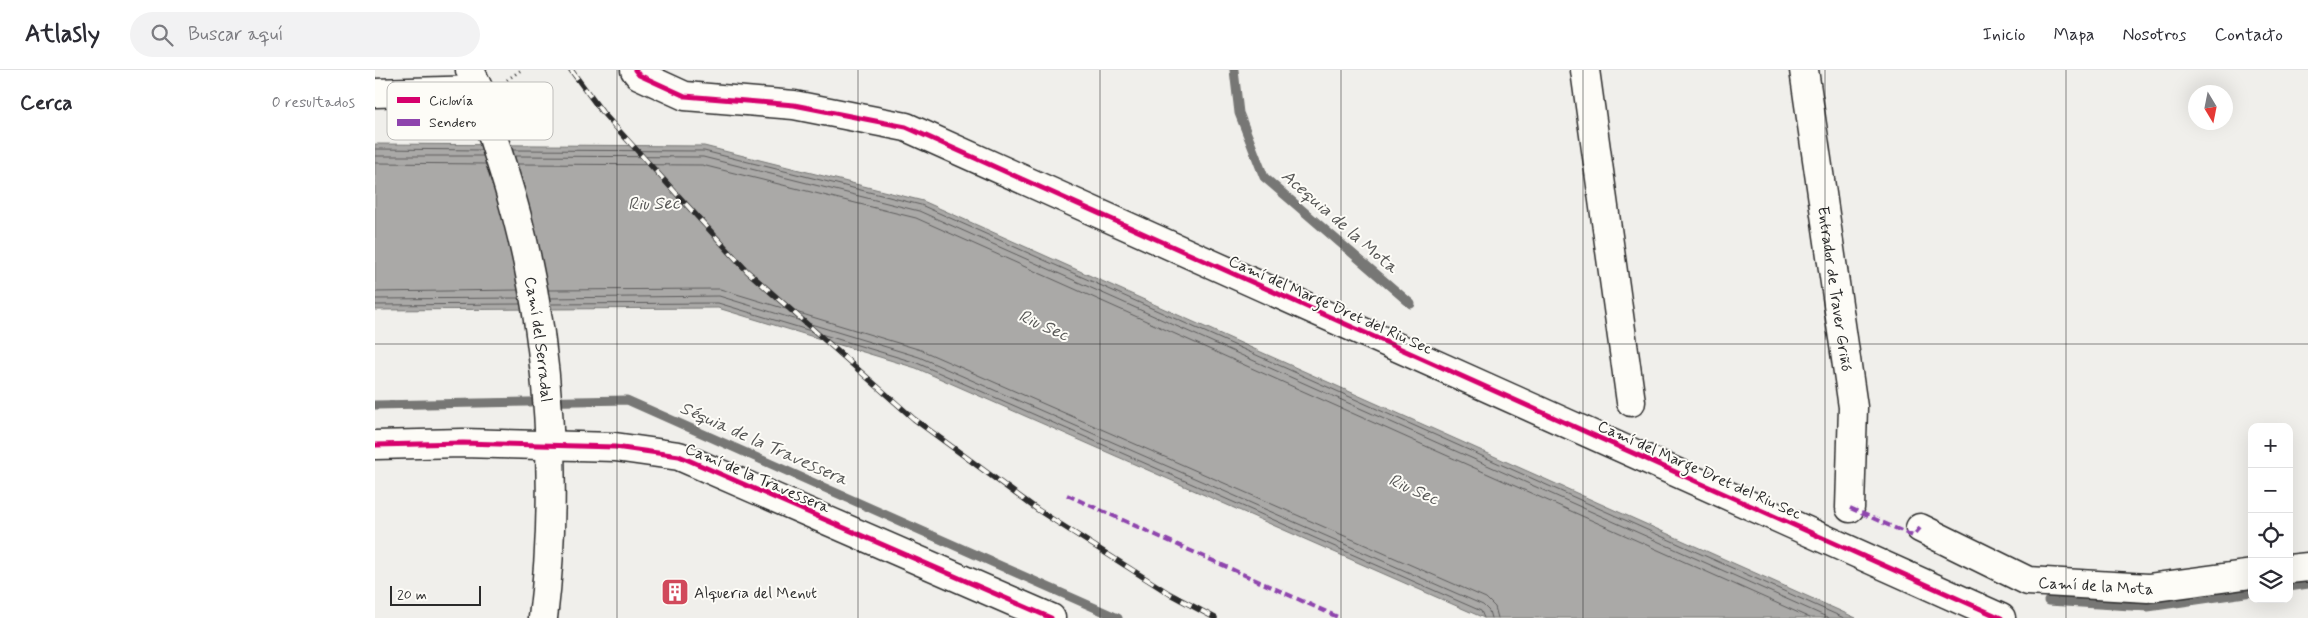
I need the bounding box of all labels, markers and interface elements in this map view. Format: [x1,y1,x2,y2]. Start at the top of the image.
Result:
search box [130,12,480,57]
text: Atlasly [25,19,100,50]
icon: search [148,21,176,49]
text: Buscar aquí [188,22,284,47]
text: Inicio [1983,23,2025,47]
text: Mapa [2053,23,2094,47]
text: Nosotros [2122,23,2187,47]
text: Contacto [2215,23,2283,47]
legend [387,82,553,140]
north arrow [2188,85,2233,130]
text: Cerca [20,89,73,117]
text: 0 resultados [272,92,355,113]
text: Ciclovía [429,92,473,110]
text: Sendero [429,114,476,132]
water label: Acequia de la Mota [1276,164,1404,280]
water label: Riu Sec [628,192,681,216]
street label: Entrador de Traver Griñó [1812,205,1857,373]
street label: Camí del Marge Dret del Riu Sec [1225,251,1436,361]
street label: Camí del Serradal [519,275,556,403]
water label: Riu Sec [1015,304,1073,348]
water label: Séquia de la Travessera [676,396,852,492]
street label: Camí del Marge Dret del Riu Sec [1594,416,1805,526]
map controls [2248,423,2293,603]
button: + [2248,423,2293,468]
street label: Camí de la Travessera [682,438,833,519]
water label: Riu Sec [1385,468,1443,512]
button: − [2248,468,2293,513]
button: locate [2248,513,2293,558]
button: layers [2248,558,2293,603]
street label: Camí de la Mota [2038,573,2154,600]
building icon: Alqueria del Menut [660,577,690,607]
scale bar [390,583,481,606]
place label: Alqueria del Menut [694,583,817,604]
text: 20 m [397,586,427,604]

